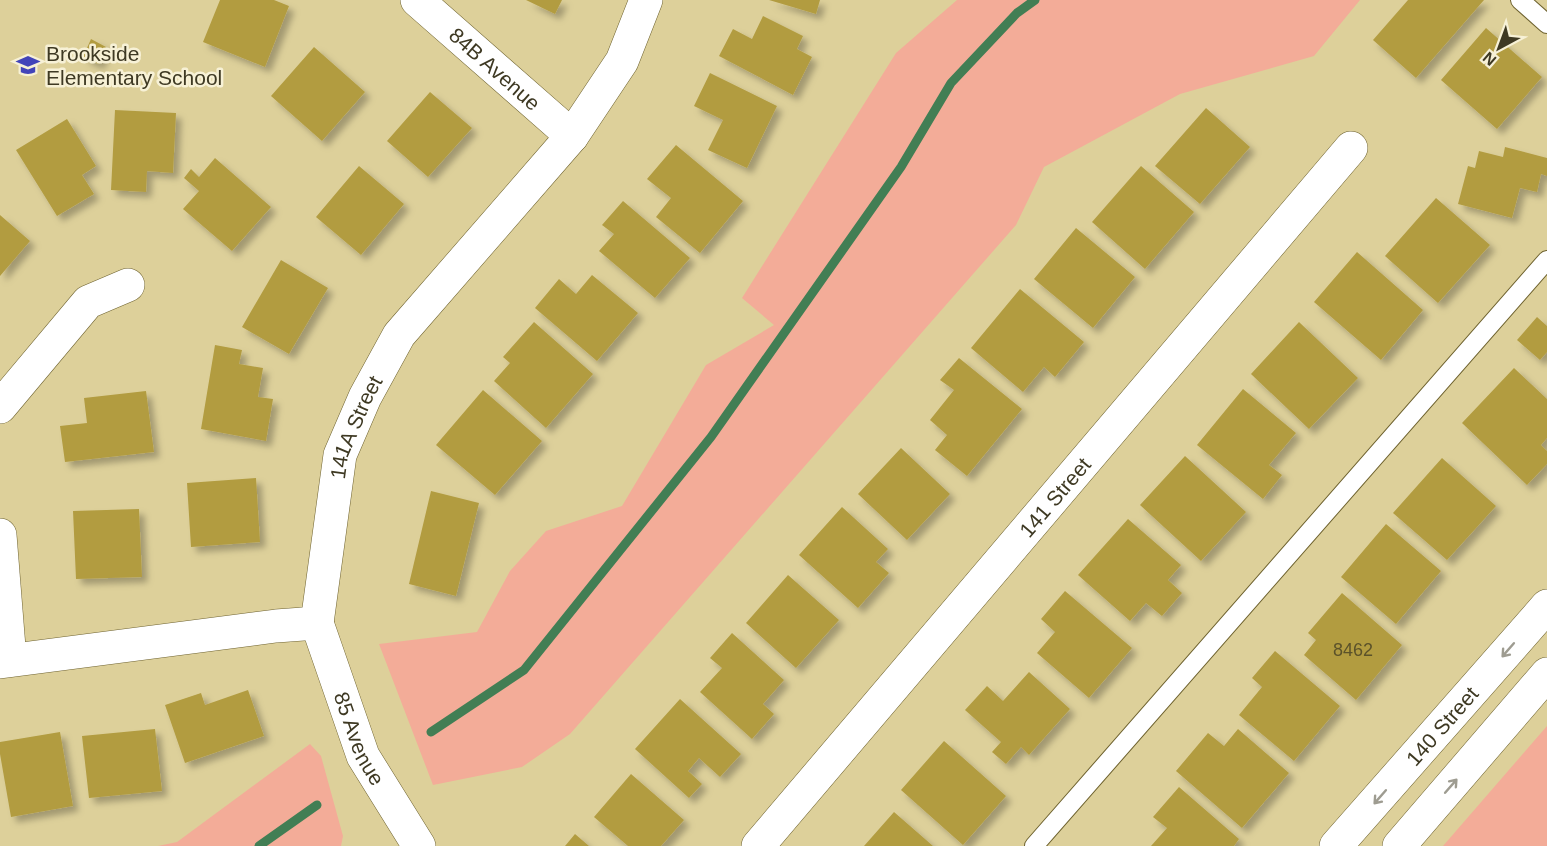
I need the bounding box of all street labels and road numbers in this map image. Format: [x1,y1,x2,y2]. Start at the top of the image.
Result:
street label: 84B Avenue [445,23,545,114]
street label: 141A Street [325,371,386,480]
street label: 141 Street [1014,452,1095,541]
street label: 140 Street [1401,682,1482,770]
street label: 85 Avenue [330,689,390,789]

